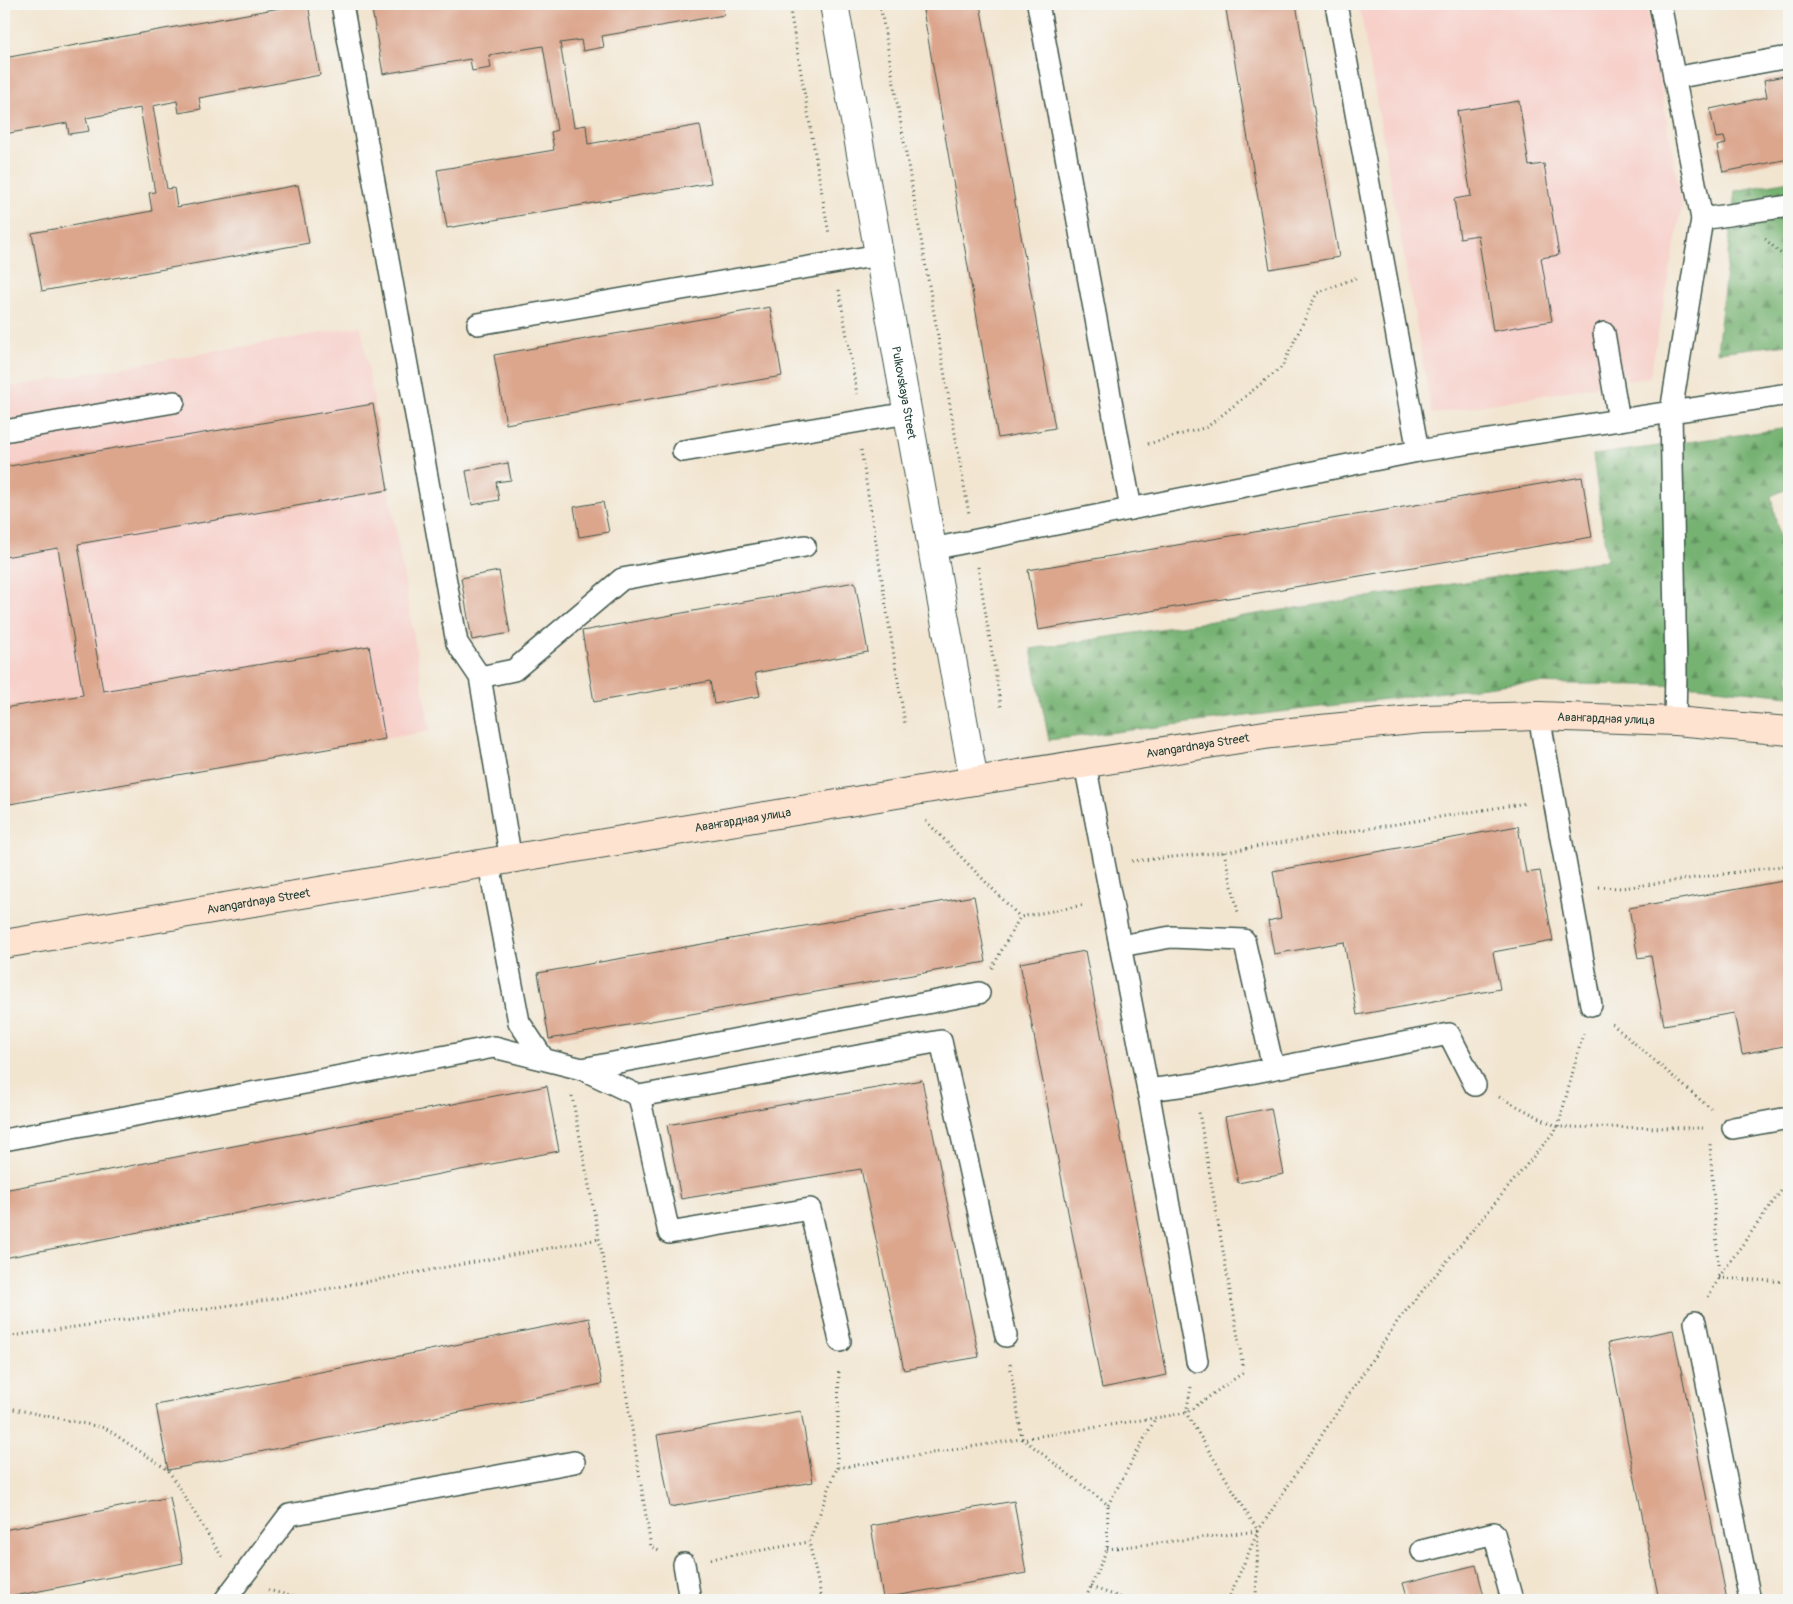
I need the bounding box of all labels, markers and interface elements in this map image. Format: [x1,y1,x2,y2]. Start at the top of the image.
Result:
street label: Pulkovskaya Street [888,345,920,441]
street label: Авангардная улица [1557,709,1655,728]
street label: Avangardnaya Street [1145,730,1250,761]
street label: Авангардная улица [693,804,792,835]
street label: Avangardnaya Street [206,885,311,917]

